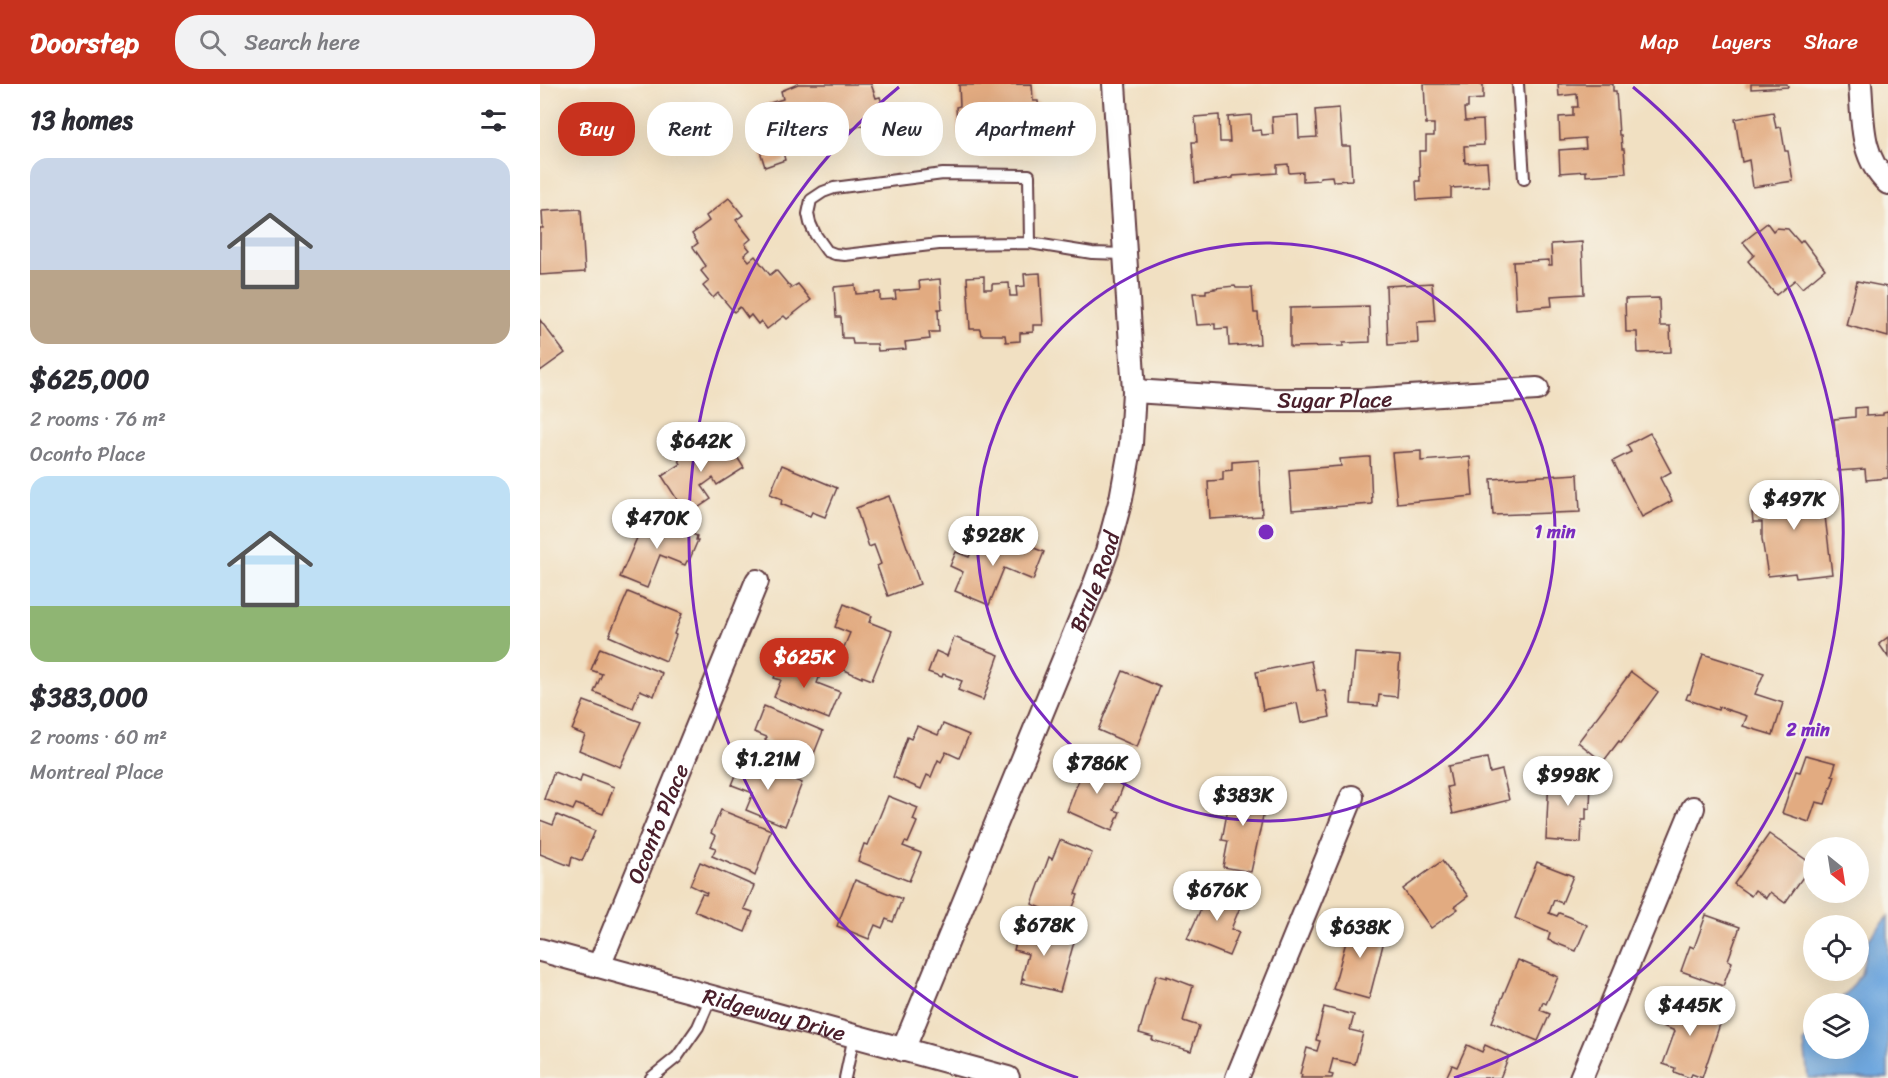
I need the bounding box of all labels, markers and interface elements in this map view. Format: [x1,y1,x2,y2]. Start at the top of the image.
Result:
search box [175,15,595,69]
text: Doorstep [30,18,139,67]
text: Search here [244,23,360,62]
text: Map [1640,23,1679,61]
text: Layers [1712,23,1771,61]
text: Share [1804,23,1858,61]
icon: search [196,26,229,59]
text: 13 homes [30,97,133,143]
chip: Buy [558,102,635,156]
chip: Rent [647,102,733,156]
chip: Filters [745,102,849,156]
chip: New [861,102,943,156]
chip: Apartment [955,102,1096,156]
icon: filters [477,104,510,137]
icon: home [216,197,324,305]
text: $625,000 [30,356,149,402]
street label: Sugar Place [1277,379,1393,420]
text: 2 rooms · 76 m² [30,402,166,437]
pin: $642K [659,422,743,473]
text: $642K [670,424,732,459]
text: Oconto Place [30,437,145,472]
pin: $497K [1752,480,1836,531]
text: $497K [1763,482,1825,517]
pin: $470K [615,499,699,550]
text: $470K [626,501,688,536]
icon: home [216,515,324,623]
pin: $928K [951,516,1035,567]
text: 1 min [1535,516,1576,548]
text: $928K [962,518,1024,553]
centre of rings [1256,522,1276,542]
street label: Brule Road [1058,526,1132,638]
pin: $625K [762,638,846,689]
text: $625K [774,640,834,675]
text: $383,000 [30,674,148,720]
text: 2 min [1785,714,1830,746]
text: 2 rooms · 60 m² [30,720,167,755]
pin: $1.21M [719,740,817,791]
text: $1.21M [736,742,800,777]
pin: $786K [1055,744,1139,795]
text: $786K [1067,746,1127,781]
text: Montreal Place [30,755,164,790]
pin: $998K [1526,756,1610,807]
street label: Oconto Place [616,758,700,890]
text: $998K [1537,758,1599,793]
pin: $383K [1201,776,1285,827]
text: $383K [1213,778,1273,813]
north arrow [1803,837,1869,903]
map controls [1803,837,1869,1059]
pin: $676K [1175,871,1259,922]
text: $676K [1187,873,1247,908]
pin: $678K [1002,906,1086,957]
text: $678K [1014,908,1074,943]
pin: $638K [1318,908,1402,959]
text: $638K [1330,910,1390,945]
button: locate [1803,915,1869,981]
street label: Ridgeway Drive [698,976,850,1053]
pin: $445K [1648,986,1732,1037]
text: $445K [1659,988,1721,1023]
button: layers [1803,993,1869,1059]

